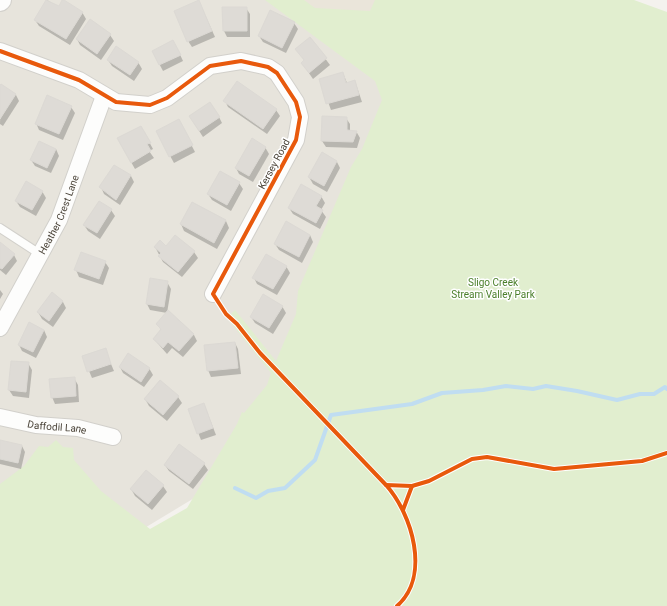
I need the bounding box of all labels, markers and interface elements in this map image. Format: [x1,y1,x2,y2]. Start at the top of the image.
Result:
street label: Kersey Road [256,137,292,191]
street label: Heather Crest Lane [36,173,80,256]
park label: Sligo Creek Stream Valley Park [451,277,536,300]
street label: Daffodil Lane [26,418,88,435]

